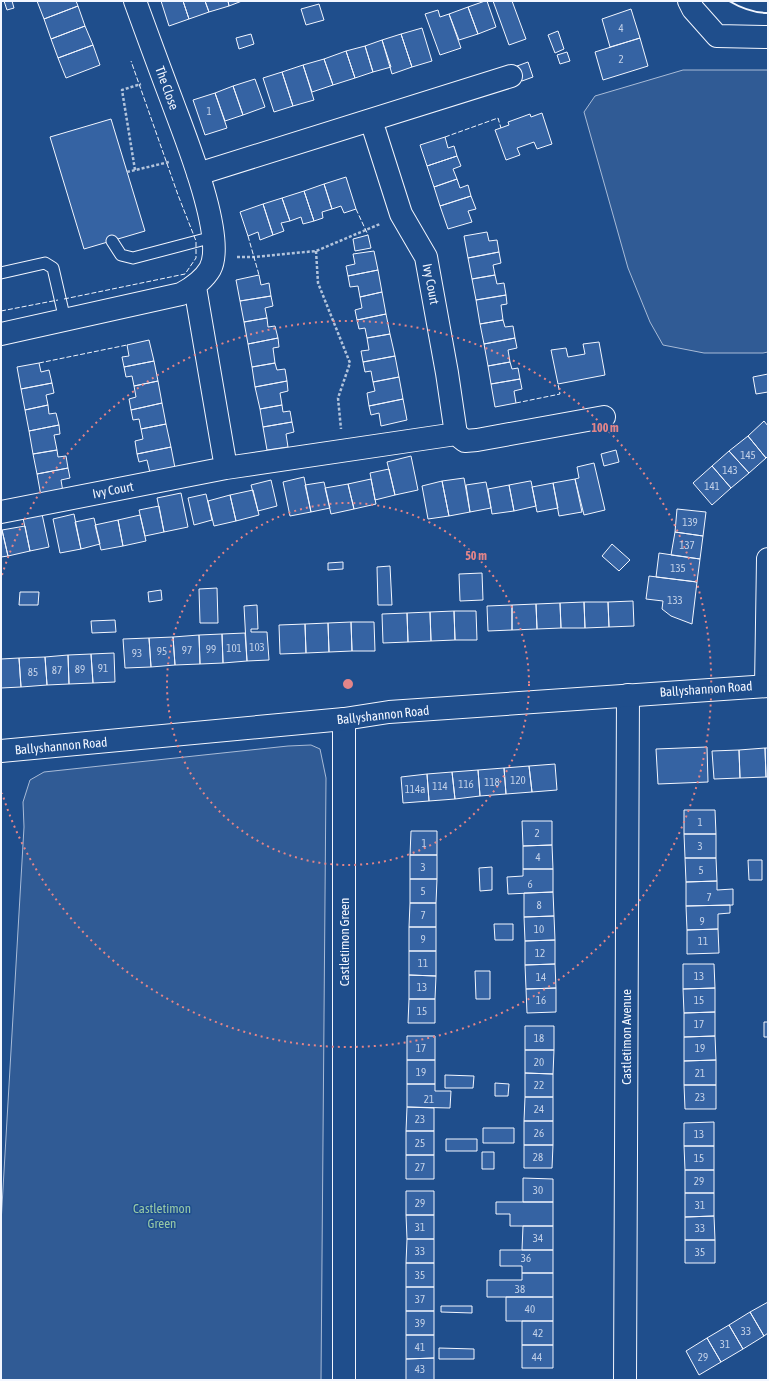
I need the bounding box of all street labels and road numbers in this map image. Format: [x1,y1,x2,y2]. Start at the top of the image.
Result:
street label: The Close [152,64,182,112]
street label: Ivy Court [420,262,442,306]
street label: Ivy Court [91,479,135,501]
street label: Ballyshannon Road [659,678,753,700]
street label: Ballyshannon Road [336,703,430,727]
street label: Ballyshannon Road [14,734,108,758]
street label: Castletimon Green [337,898,352,986]
street label: Castletimon Avenue [619,989,634,1085]

